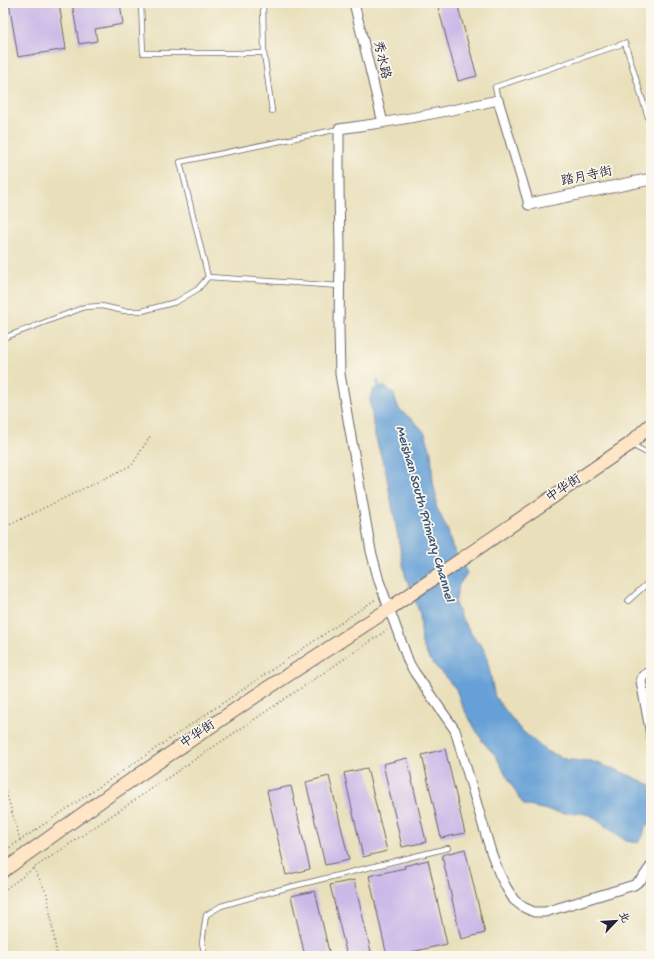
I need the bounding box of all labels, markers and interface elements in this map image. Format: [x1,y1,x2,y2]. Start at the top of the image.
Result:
street label: 秀水路 [369,39,394,81]
street label: 踏月寺街 [560,163,614,190]
water label: Meishan South Primary Channel [391,424,458,605]
street label: 中华街 [543,471,584,506]
street label: 中华街 [177,717,218,752]
north arrow [596,901,636,941]
text: 北 [615,910,631,925]

